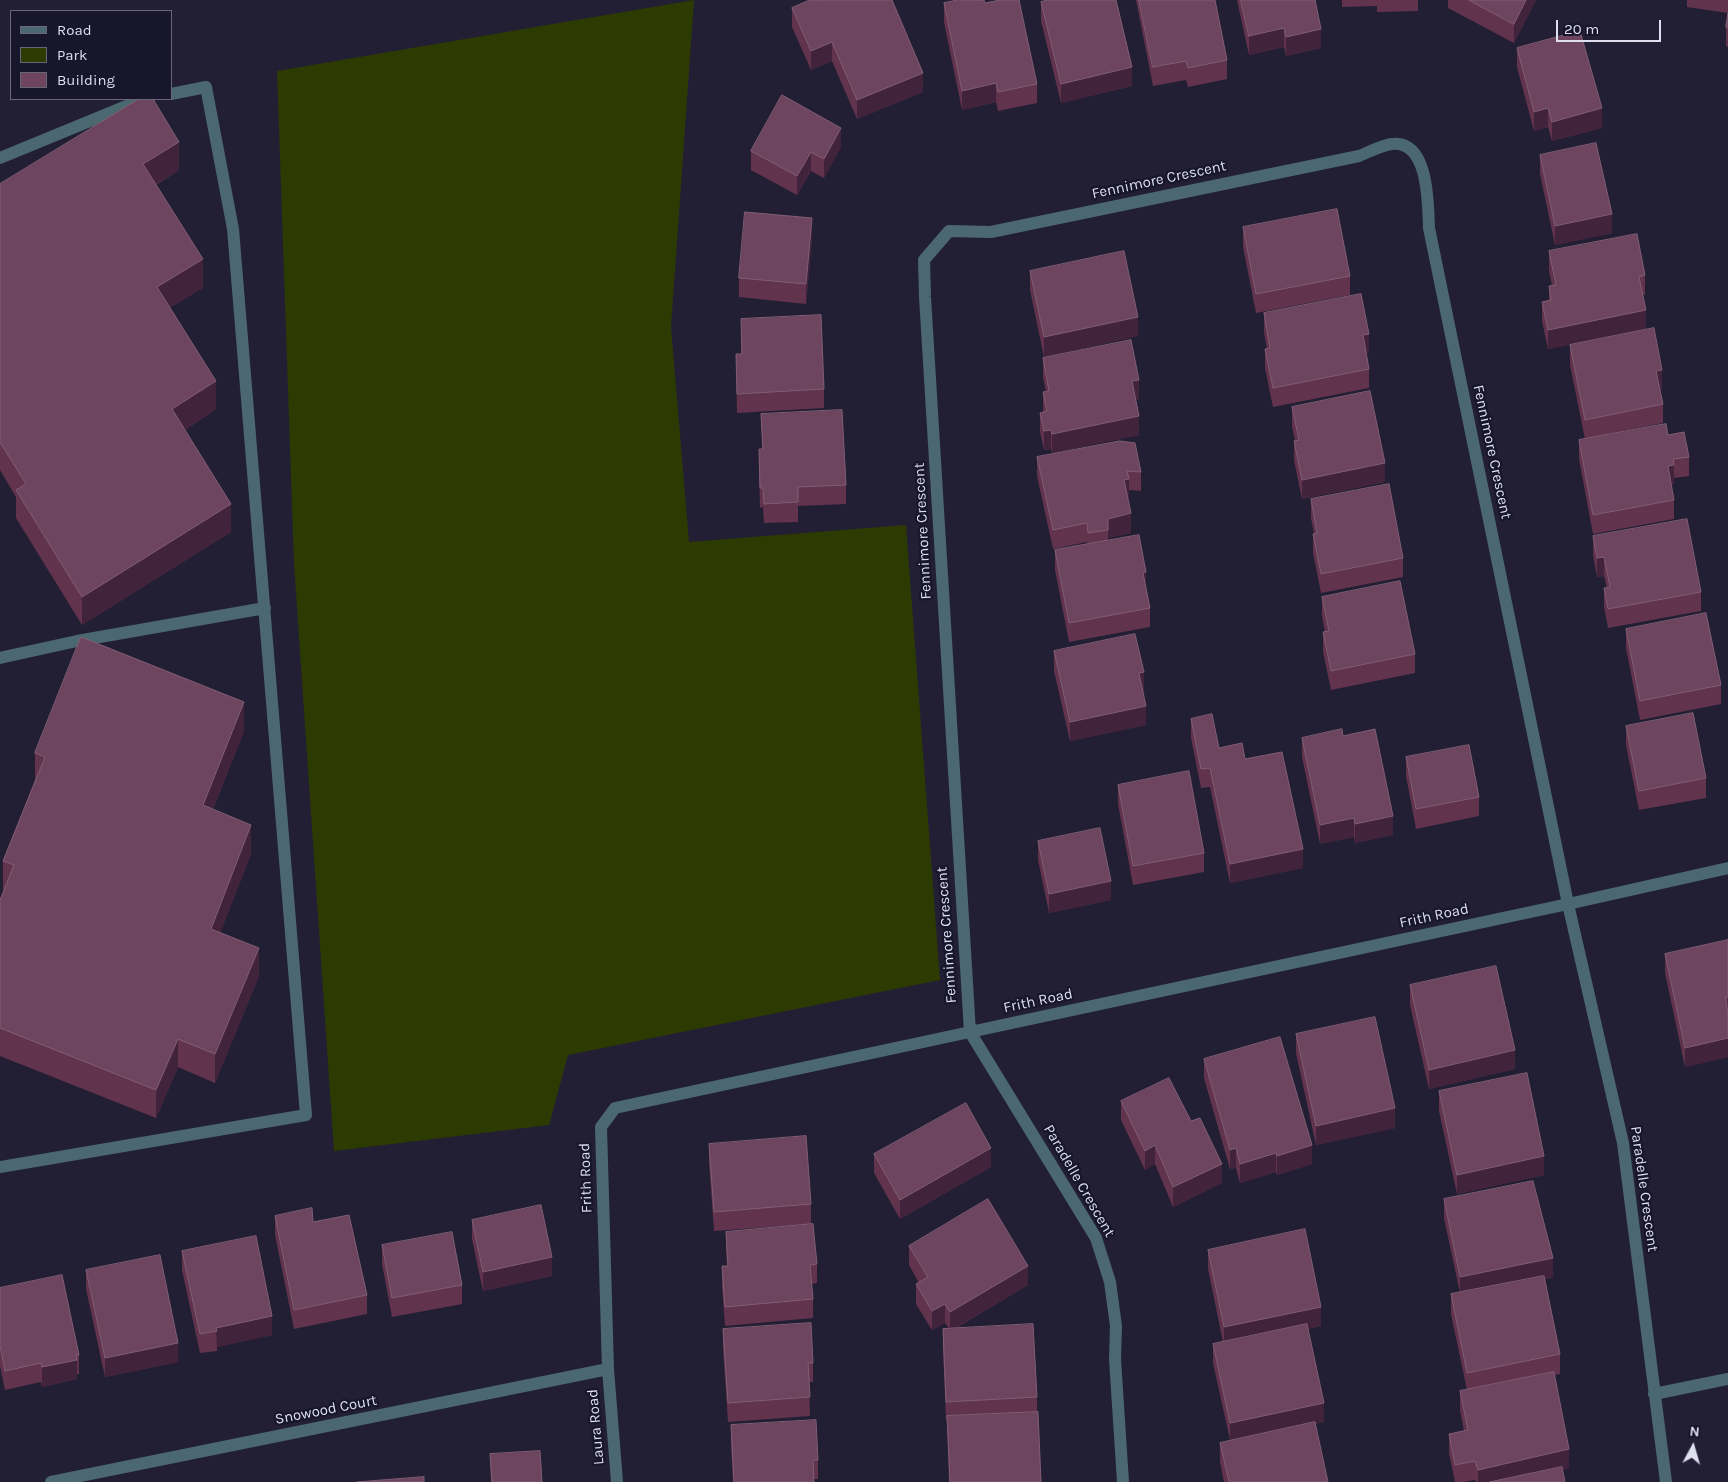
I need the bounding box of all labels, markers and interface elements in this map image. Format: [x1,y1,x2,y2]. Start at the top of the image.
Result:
legend [10,10,172,100]
scale bar [1558,10,1663,42]
text: 20 m [1564,20,1599,38]
text: Road [57,21,92,39]
text: Park [57,46,87,64]
text: Building [57,71,115,89]
street label: Fennimore Crescent [1090,157,1228,203]
street label: Fennimore Crescent [1469,383,1515,521]
street label: Fennimore Crescent [910,462,936,600]
street label: Fennimore Crescent [933,866,961,1004]
street label: Frith Road [1398,900,1470,932]
street label: Frith Road [1002,985,1074,1017]
street label: Paradelle Crescent [1039,1122,1119,1240]
street label: Paradelle Crescent [1626,1125,1662,1253]
street label: Frith Road [576,1142,596,1214]
street label: Laura Road [584,1388,608,1466]
street label: Snowood Court [273,1391,379,1429]
north arrow [1668,1422,1718,1472]
text: N [1689,1423,1700,1441]

